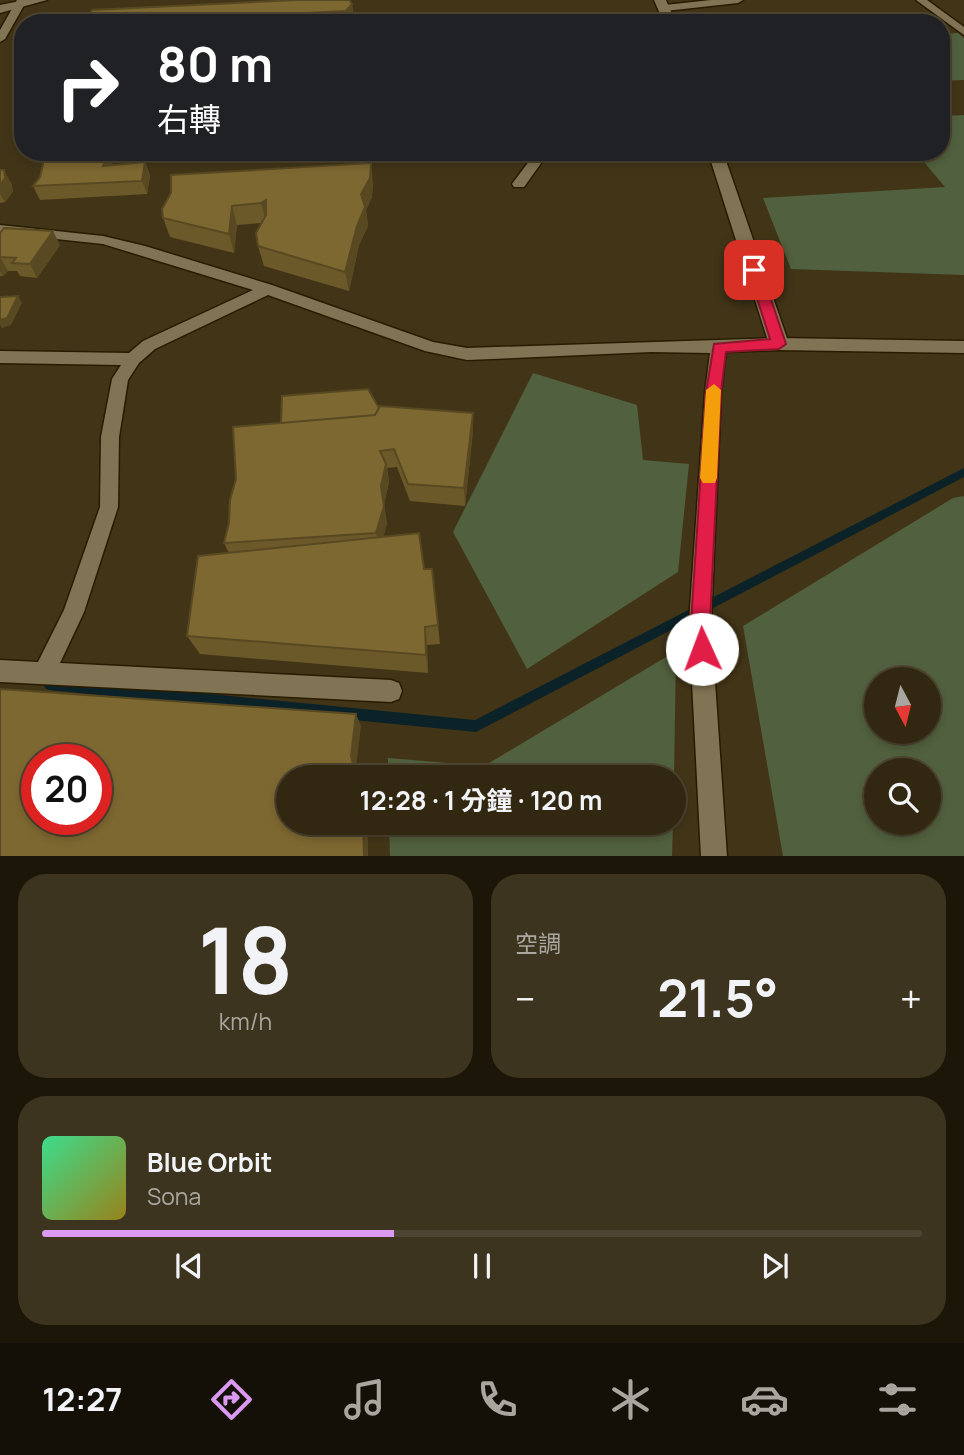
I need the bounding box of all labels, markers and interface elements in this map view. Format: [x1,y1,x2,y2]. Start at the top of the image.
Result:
text: 80 m [157,30,273,97]
icon: right [42,42,133,133]
text: 右轉 [157,97,221,141]
pin [724,240,784,300]
icon: arrive [735,251,773,289]
position arrow [665,612,739,686]
north arrow [864,667,942,744]
map controls [864,667,941,835]
speed limit sign: 20 [21,744,112,835]
button: search [864,758,941,835]
text: 12:28 · 1 分鐘 · 120 m [360,782,602,818]
text: 18 [198,897,293,1021]
text: 空調 [515,927,561,959]
text: 21.5° [657,962,778,1033]
text: − [515,972,536,1024]
text: + [900,972,922,1024]
text: km/h [219,1005,272,1037]
text: Blue Orbit [147,1144,272,1180]
text: Sona [147,1180,201,1212]
icon: previous [170,1247,208,1285]
icon: pause [463,1247,501,1285]
icon: next [756,1247,794,1285]
icon: directions [207,1375,256,1424]
icon: music [340,1375,389,1424]
icon: phone [473,1375,522,1424]
icon: climate [606,1375,655,1424]
icon: car [740,1375,789,1424]
icon: filters [873,1375,922,1424]
text: 12:27 [42,1377,122,1421]

